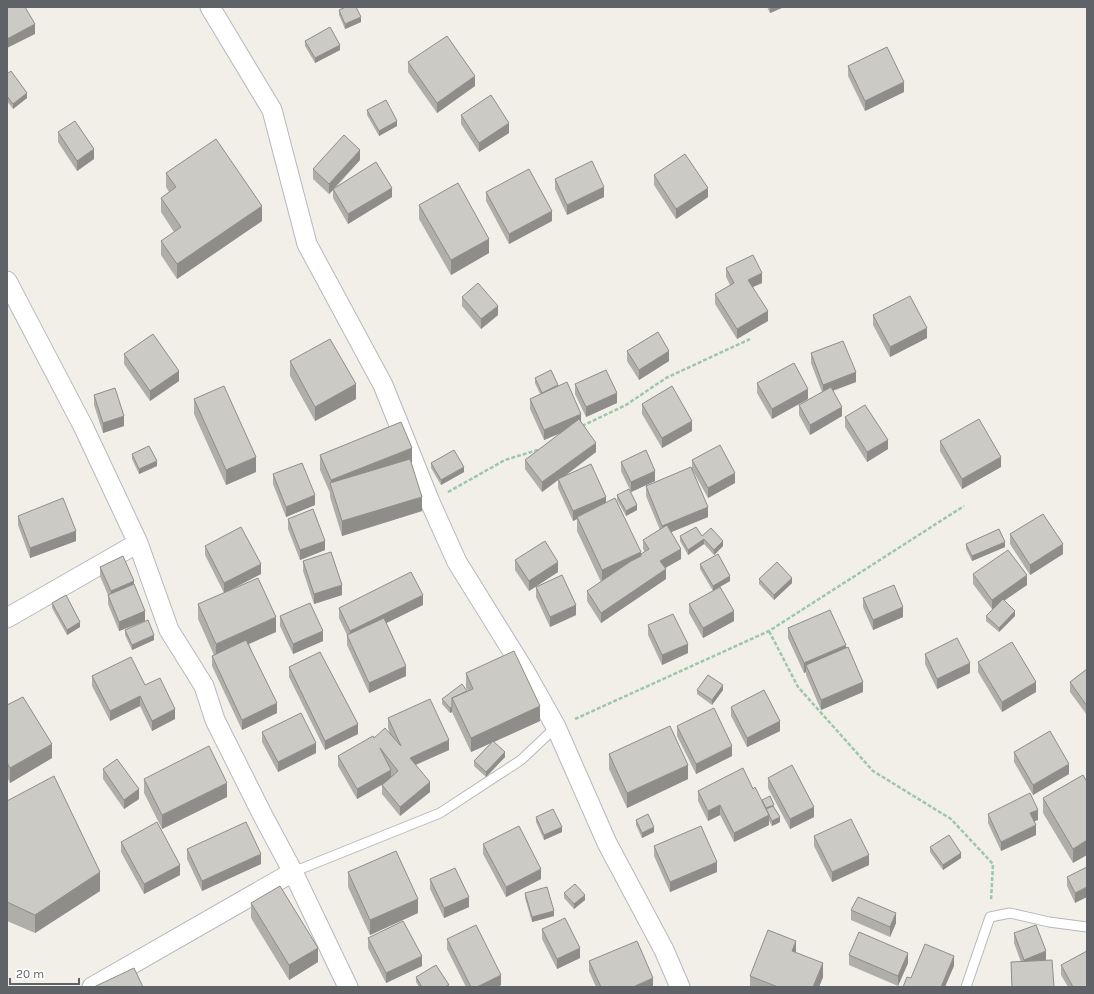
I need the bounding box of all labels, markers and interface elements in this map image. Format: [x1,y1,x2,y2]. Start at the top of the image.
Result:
scale bar [10,960,79,986]
text: 20 m [16,967,44,981]

